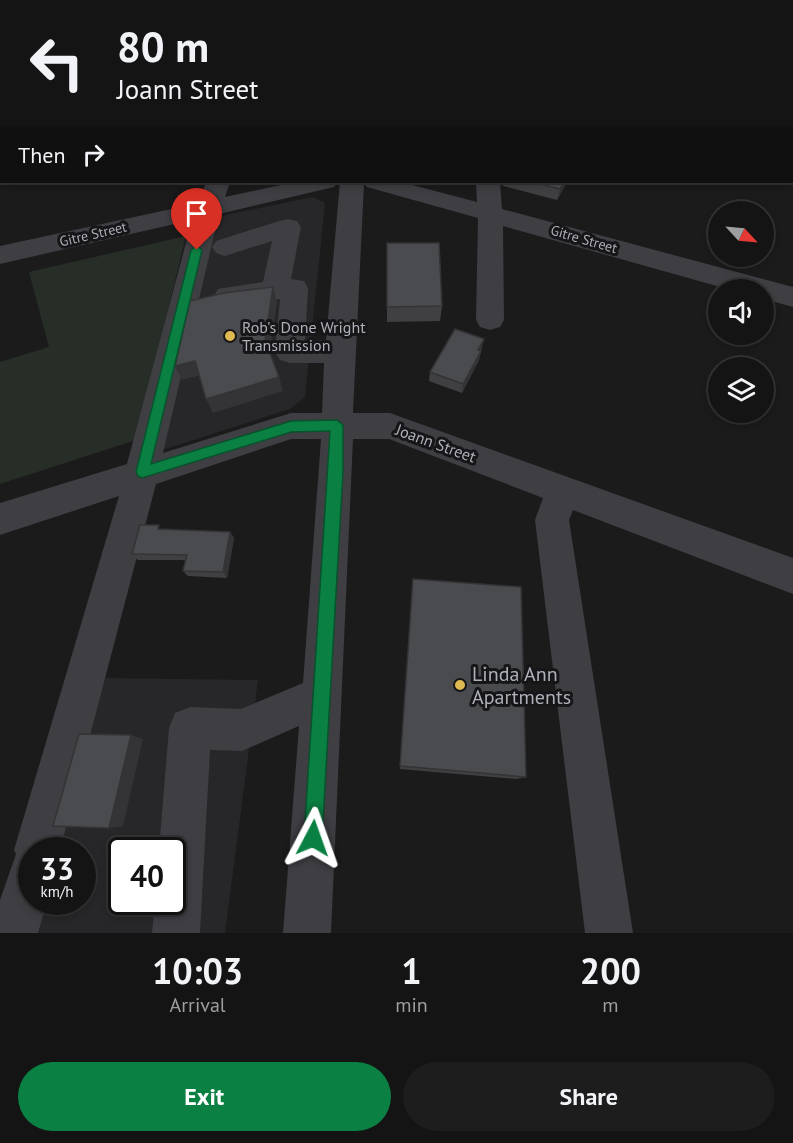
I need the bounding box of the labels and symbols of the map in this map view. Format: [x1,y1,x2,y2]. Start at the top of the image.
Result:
pin [171,188,222,250]
north arrow [708,201,774,267]
street label: Gitre Street [58,217,129,250]
street label: Gitre Street [549,221,620,257]
place label: Rob's Done Wright Transmission [242,317,366,355]
marker: Rob's Done Wright Transmission [223,329,237,343]
street label: Joann Street [392,419,479,467]
place label: Linda Ann Apartments [472,661,571,710]
marker: Linda Ann Apartments [453,678,467,692]
position arrow [281,806,345,870]
speed limit sign: 40 [108,837,186,915]

